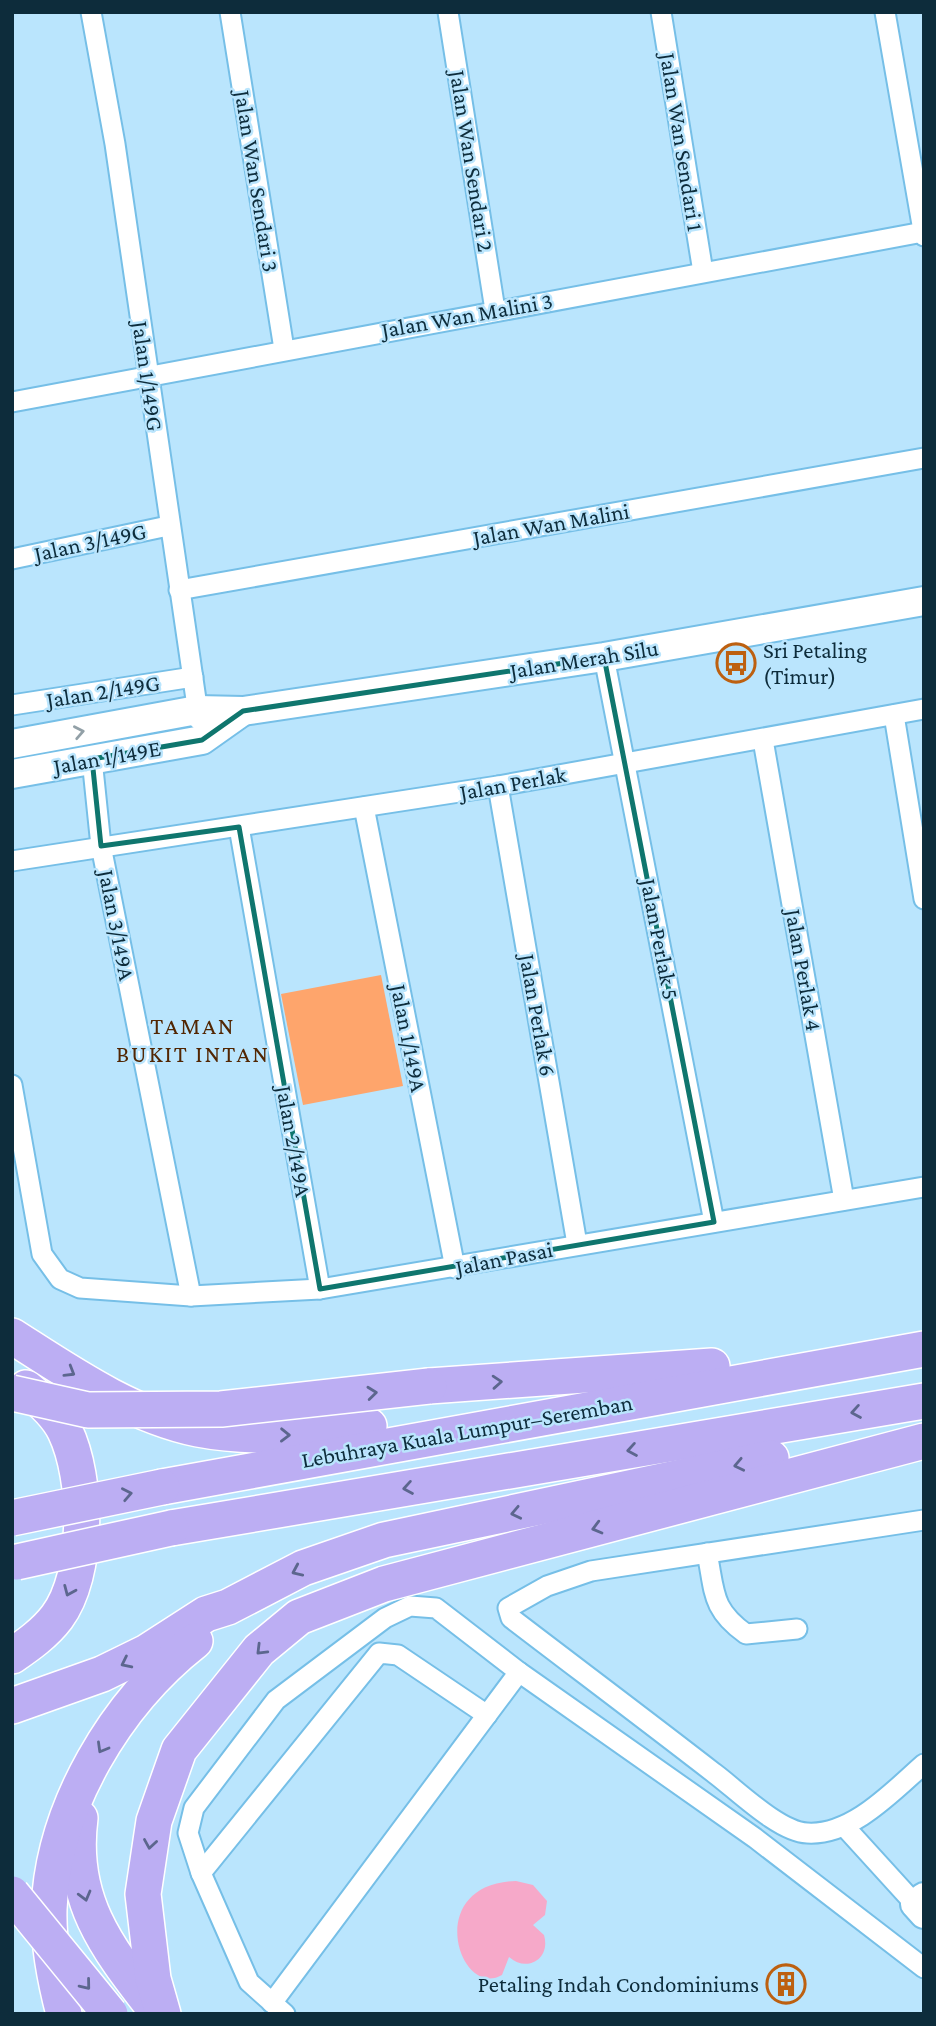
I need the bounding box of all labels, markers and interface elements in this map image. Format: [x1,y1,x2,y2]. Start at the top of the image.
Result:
street label: Jalan Wan Sendari 1 [655,49,709,233]
street label: Jalan Wan Sendari 2 [444,66,499,254]
street label: Jalan Wan Sendari 3 [229,86,284,274]
street label: Jalan Wan Malini 3 [377,287,555,343]
street label: Jalan 1/149G [127,317,169,433]
street label: Jalan Wan Malini [469,497,631,551]
street label: Jalan 3/149G [30,517,148,567]
street label: Jalan Merah Silu [506,634,660,684]
place label: Sri Petaling (Timur) [763,637,867,690]
bus stop icon: Sri Petaling (Timur) [715,642,757,684]
street label: Jalan 2/149G [43,669,162,713]
one-way arrow [73,725,85,740]
street label: Jalan 1/149E [49,735,163,780]
street label: Jalan Perlak [456,761,568,806]
street label: Jalan 3/149A [93,866,141,983]
street label: Jalan Perlak 5 [635,874,684,1002]
street label: Jalan Perlak 4 [780,905,828,1033]
street label: Jalan Perlak 6 [514,950,562,1078]
street label: Jalan 1/149A [385,980,432,1095]
district label: TAMAN BUKIT INTAN [116,1012,270,1067]
street label: Jalan 2/149A [271,1081,317,1200]
street label: Jalan Pasai [451,1236,555,1281]
one-way arrow [62,1364,75,1377]
one-way arrow [492,1374,503,1389]
one-way arrow [366,1385,378,1400]
street label: Lebuhraya Kuala Lumpur–Seremban [299,1389,635,1473]
one-way arrow [851,1404,862,1419]
one-way arrow [280,1427,290,1443]
one-way arrow [626,1442,638,1457]
one-way arrow [733,1457,745,1472]
one-way arrow [402,1480,414,1495]
one-way arrow [121,1488,133,1503]
one-way arrow [510,1504,522,1519]
one-way arrow [591,1519,603,1534]
one-way arrow [292,1563,304,1577]
one-way arrow [64,1584,78,1596]
one-way arrow [256,1642,269,1655]
one-way arrow [121,1654,133,1668]
one-way arrow [97,1741,110,1754]
one-way arrow [143,1838,158,1850]
one-way arrow [77,1890,91,1902]
building icon: Petaling Indah Condominiums [765,1963,807,2005]
place label: Petaling Indah Condominiums [478,1971,759,1997]
one-way arrow [78,1976,90,1989]

